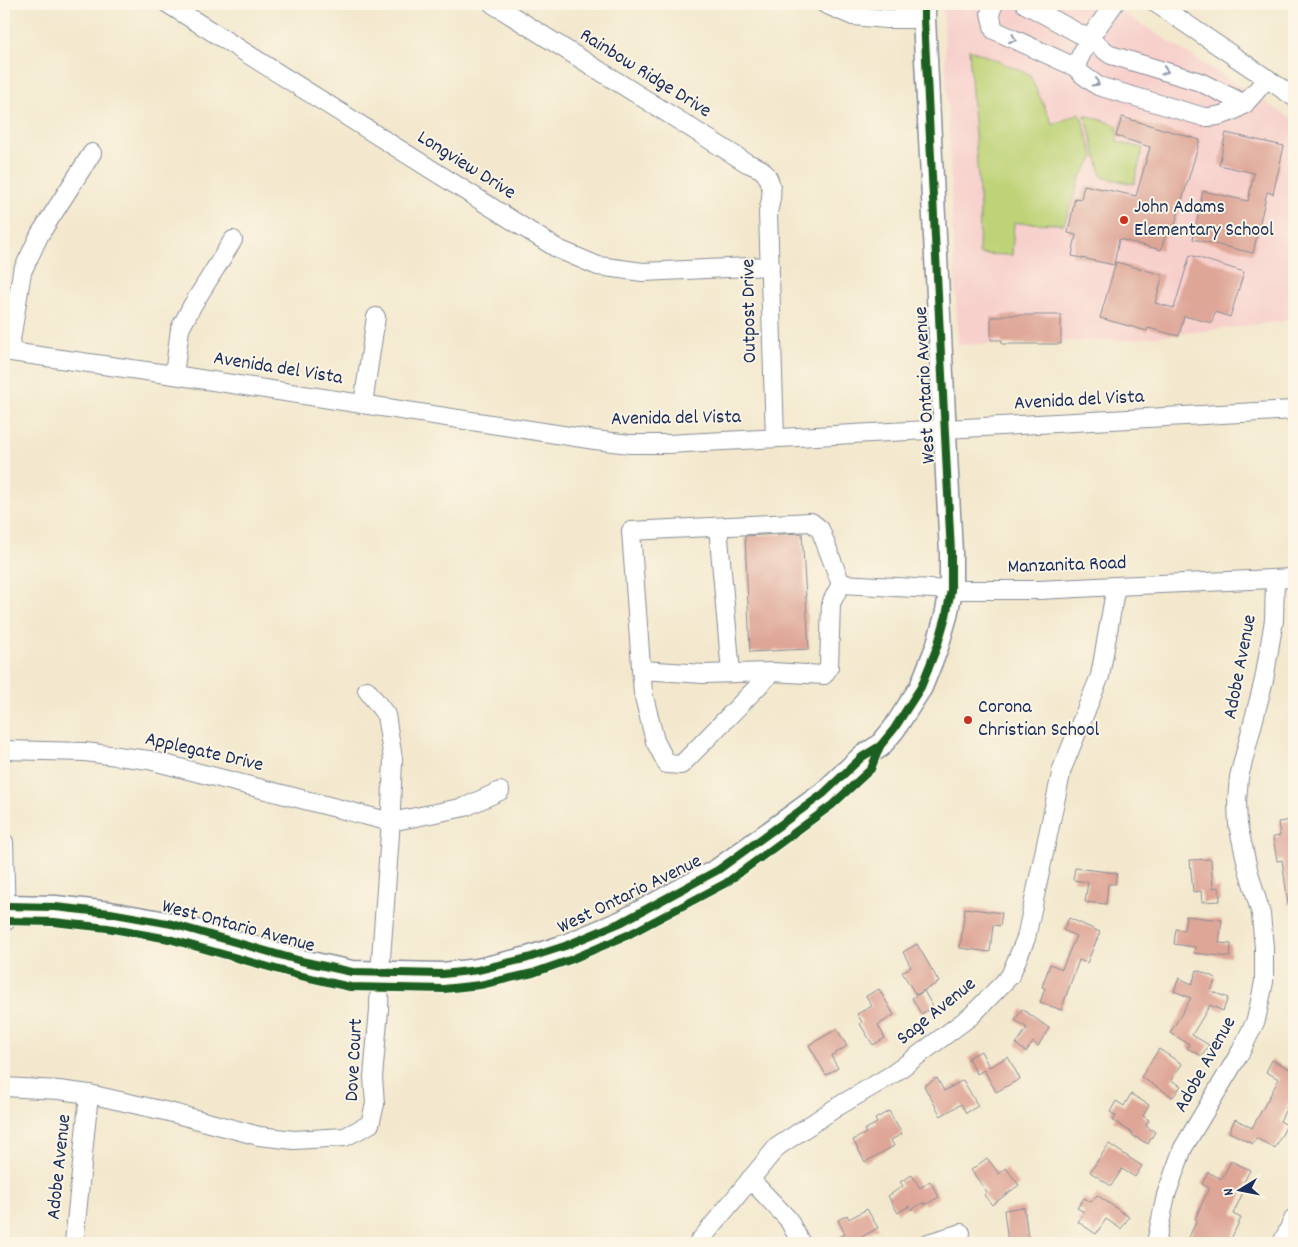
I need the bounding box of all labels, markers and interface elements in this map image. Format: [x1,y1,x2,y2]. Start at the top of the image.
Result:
street label: Rainbow Ridge Drive [574,22,716,126]
one-way arrow [1008,33,1017,44]
one-way arrow [1161,66,1169,76]
one-way arrow [1091,77,1100,87]
street label: Longview Drive [411,124,521,208]
place label: John Adams Elementary School [1134,194,1274,245]
marker: John Adams Elementary School [1118,214,1130,226]
street label: Outpost Drive [735,258,765,364]
street label: West Ontario Avenue [908,305,944,464]
street label: Avenida del Vista [211,345,345,393]
street label: Avenida del Vista [1013,384,1145,418]
street label: Avenida del Vista [611,404,742,434]
street label: Manzanita Road [1007,550,1127,582]
street label: Adobe Avenue [1217,612,1265,722]
place label: Corona Christian School [978,694,1100,745]
marker: Corona Christian School [962,714,974,726]
street label: Applegate Drive [142,726,266,780]
street label: West Ontario Avenue [553,848,707,942]
street label: West Ontario Avenue [158,893,318,961]
street label: Sage Avenue [891,971,983,1053]
street label: Adobe Avenue [1168,1012,1244,1118]
street label: Dove Court [339,1018,371,1102]
street label: Adobe Avenue [41,1113,79,1221]
north arrow [1216,1164,1266,1214]
text: N [1219,1187,1240,1197]

